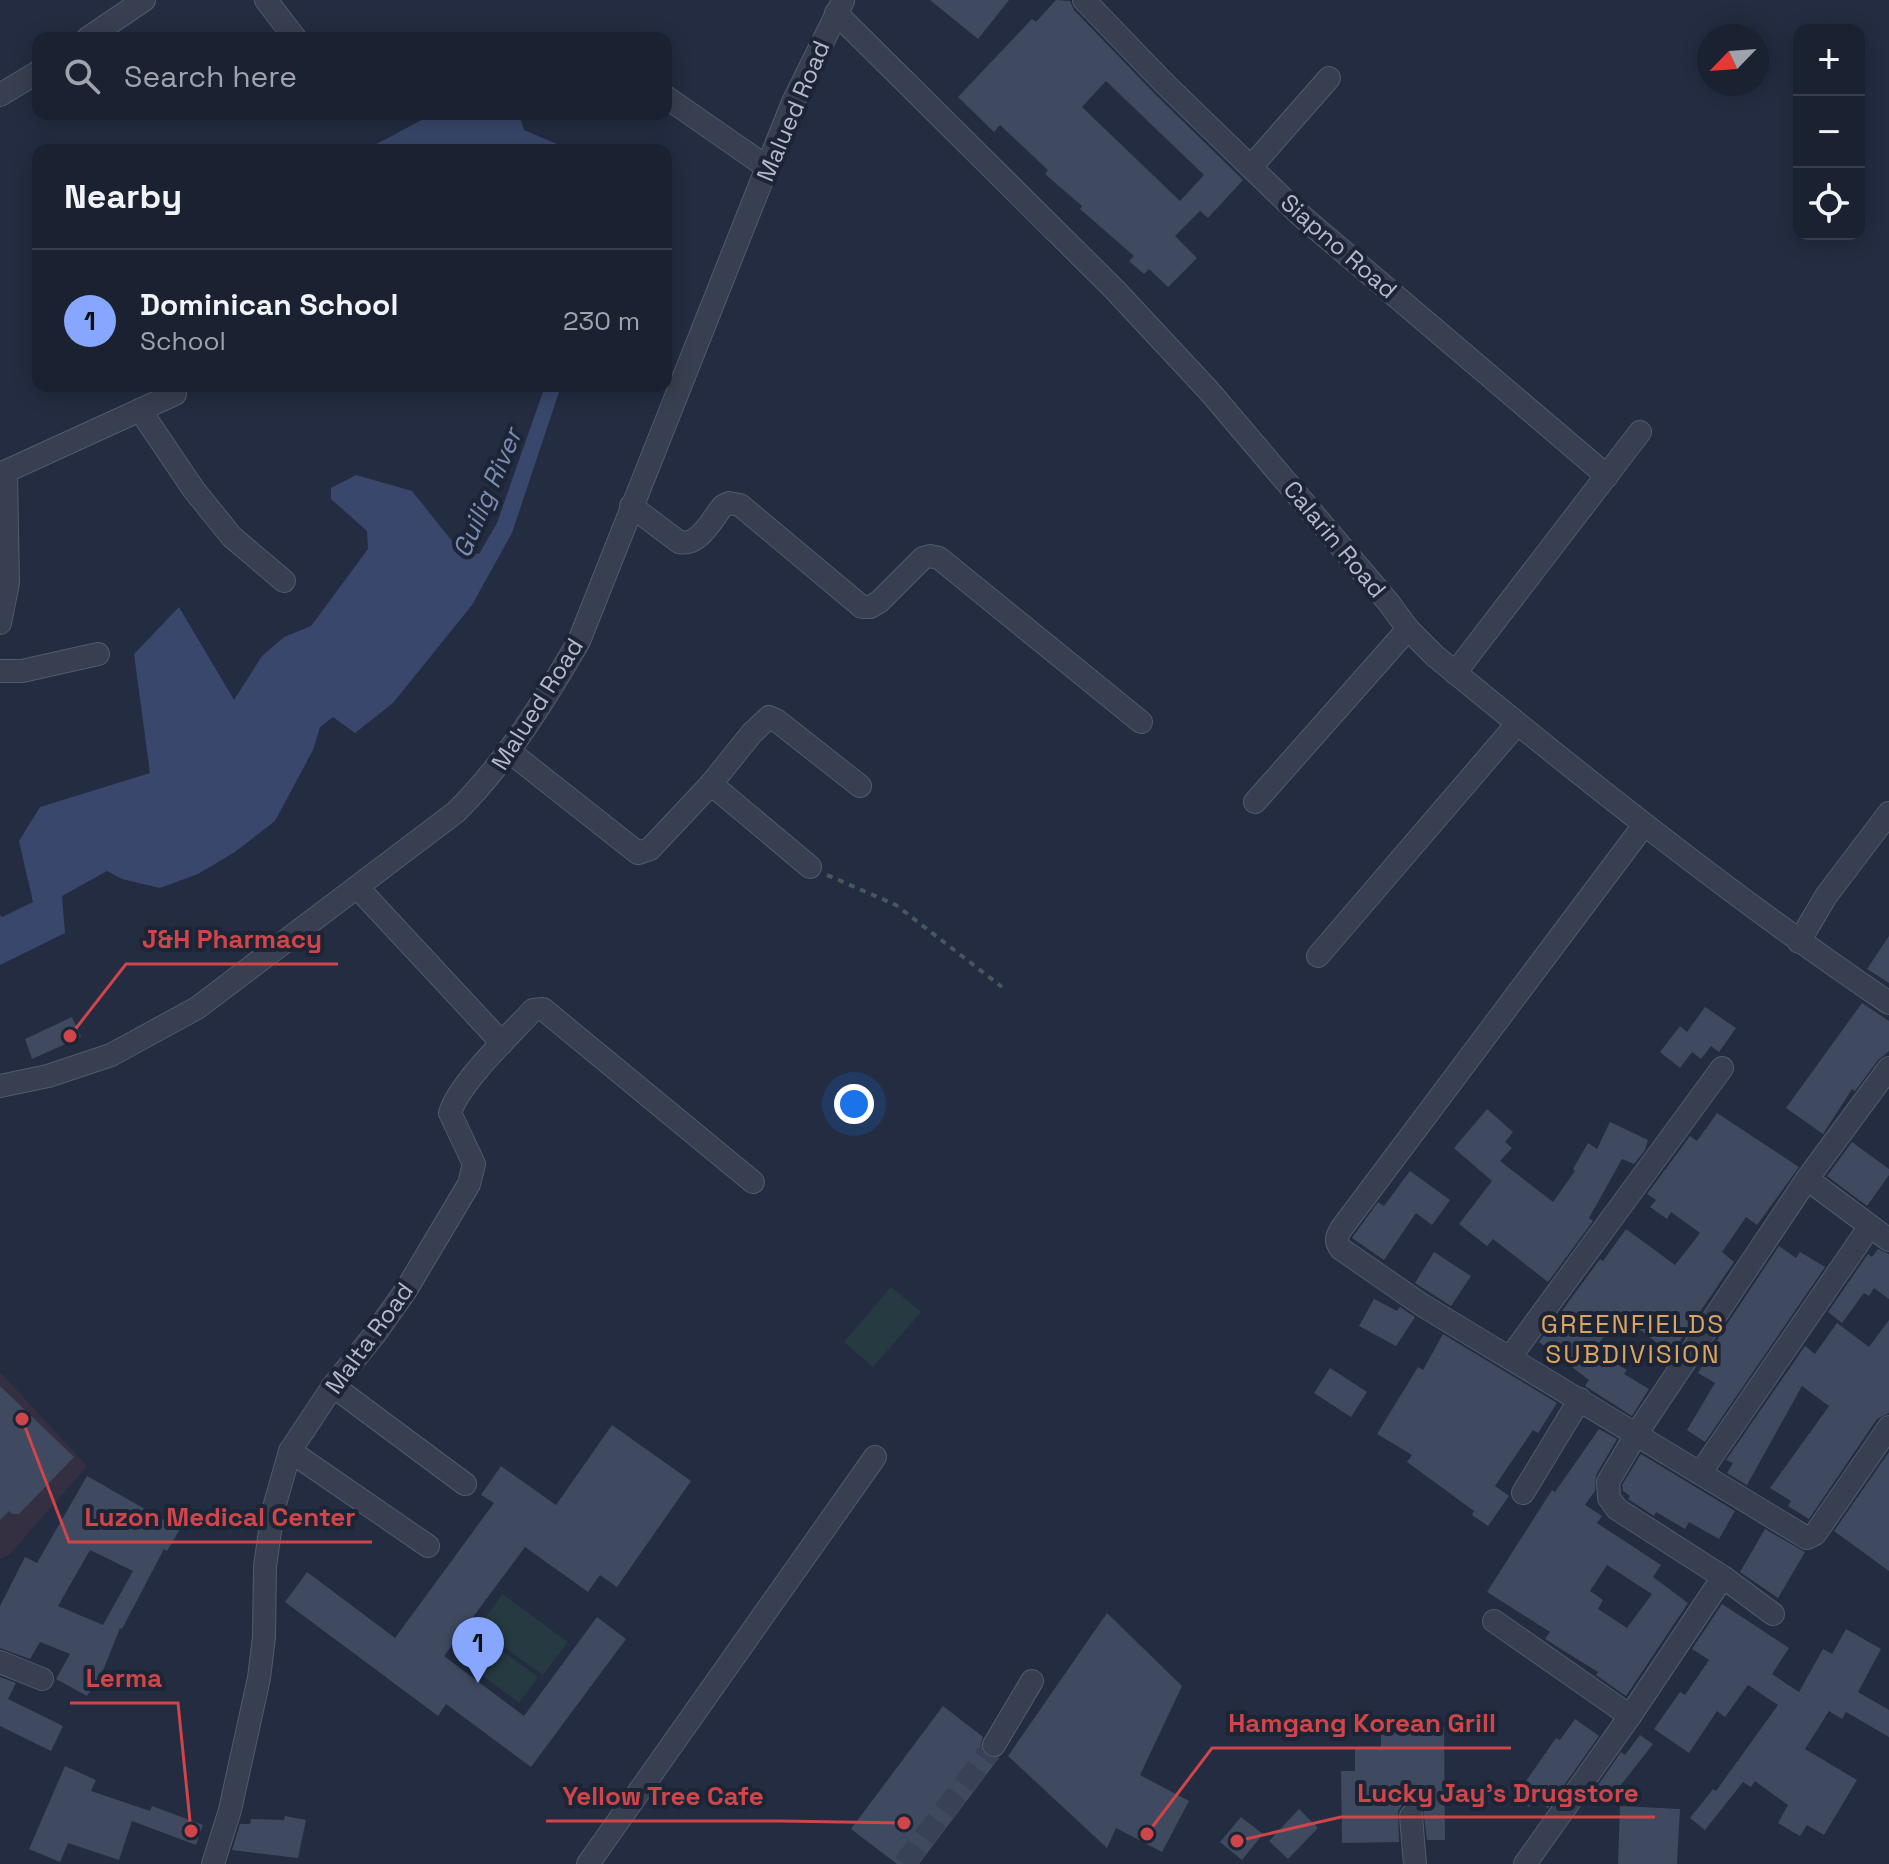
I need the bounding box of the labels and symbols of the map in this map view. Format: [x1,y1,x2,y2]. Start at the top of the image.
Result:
north arrow [1697,24,1769,96]
street label: Malued Road [749,36,837,186]
street label: Siapno Road [1274,187,1404,305]
water label: Guilig River [445,420,531,563]
street label: Calarin Road [1277,474,1393,604]
street label: Malued Road [484,632,590,776]
callout: J&H Pharmacy [126,914,338,964]
text: J&H Pharmacy [142,922,322,956]
your location [834,1084,874,1124]
street label: Malta Road [318,1276,420,1400]
district label: GREENFIELDS SUBDIVISION [1541,1307,1725,1371]
callout: Luzon Medical Center [69,1492,372,1542]
text: Luzon Medical Center [84,1500,356,1534]
pin: 1 [452,1617,504,1683]
callout: Lerma [70,1653,178,1703]
text: Lerma [86,1661,162,1695]
callout: Hamgang Korean Grill [1212,1698,1511,1748]
text: Hamgang Korean Grill [1228,1706,1496,1740]
callout: Lucky Jay's Drugstore [1341,1767,1655,1817]
callout: Yellow Tree Cafe [546,1771,780,1821]
text: Lucky Jay's Drugstore [1357,1776,1639,1810]
text: Yellow Tree Cafe [562,1779,764,1813]

